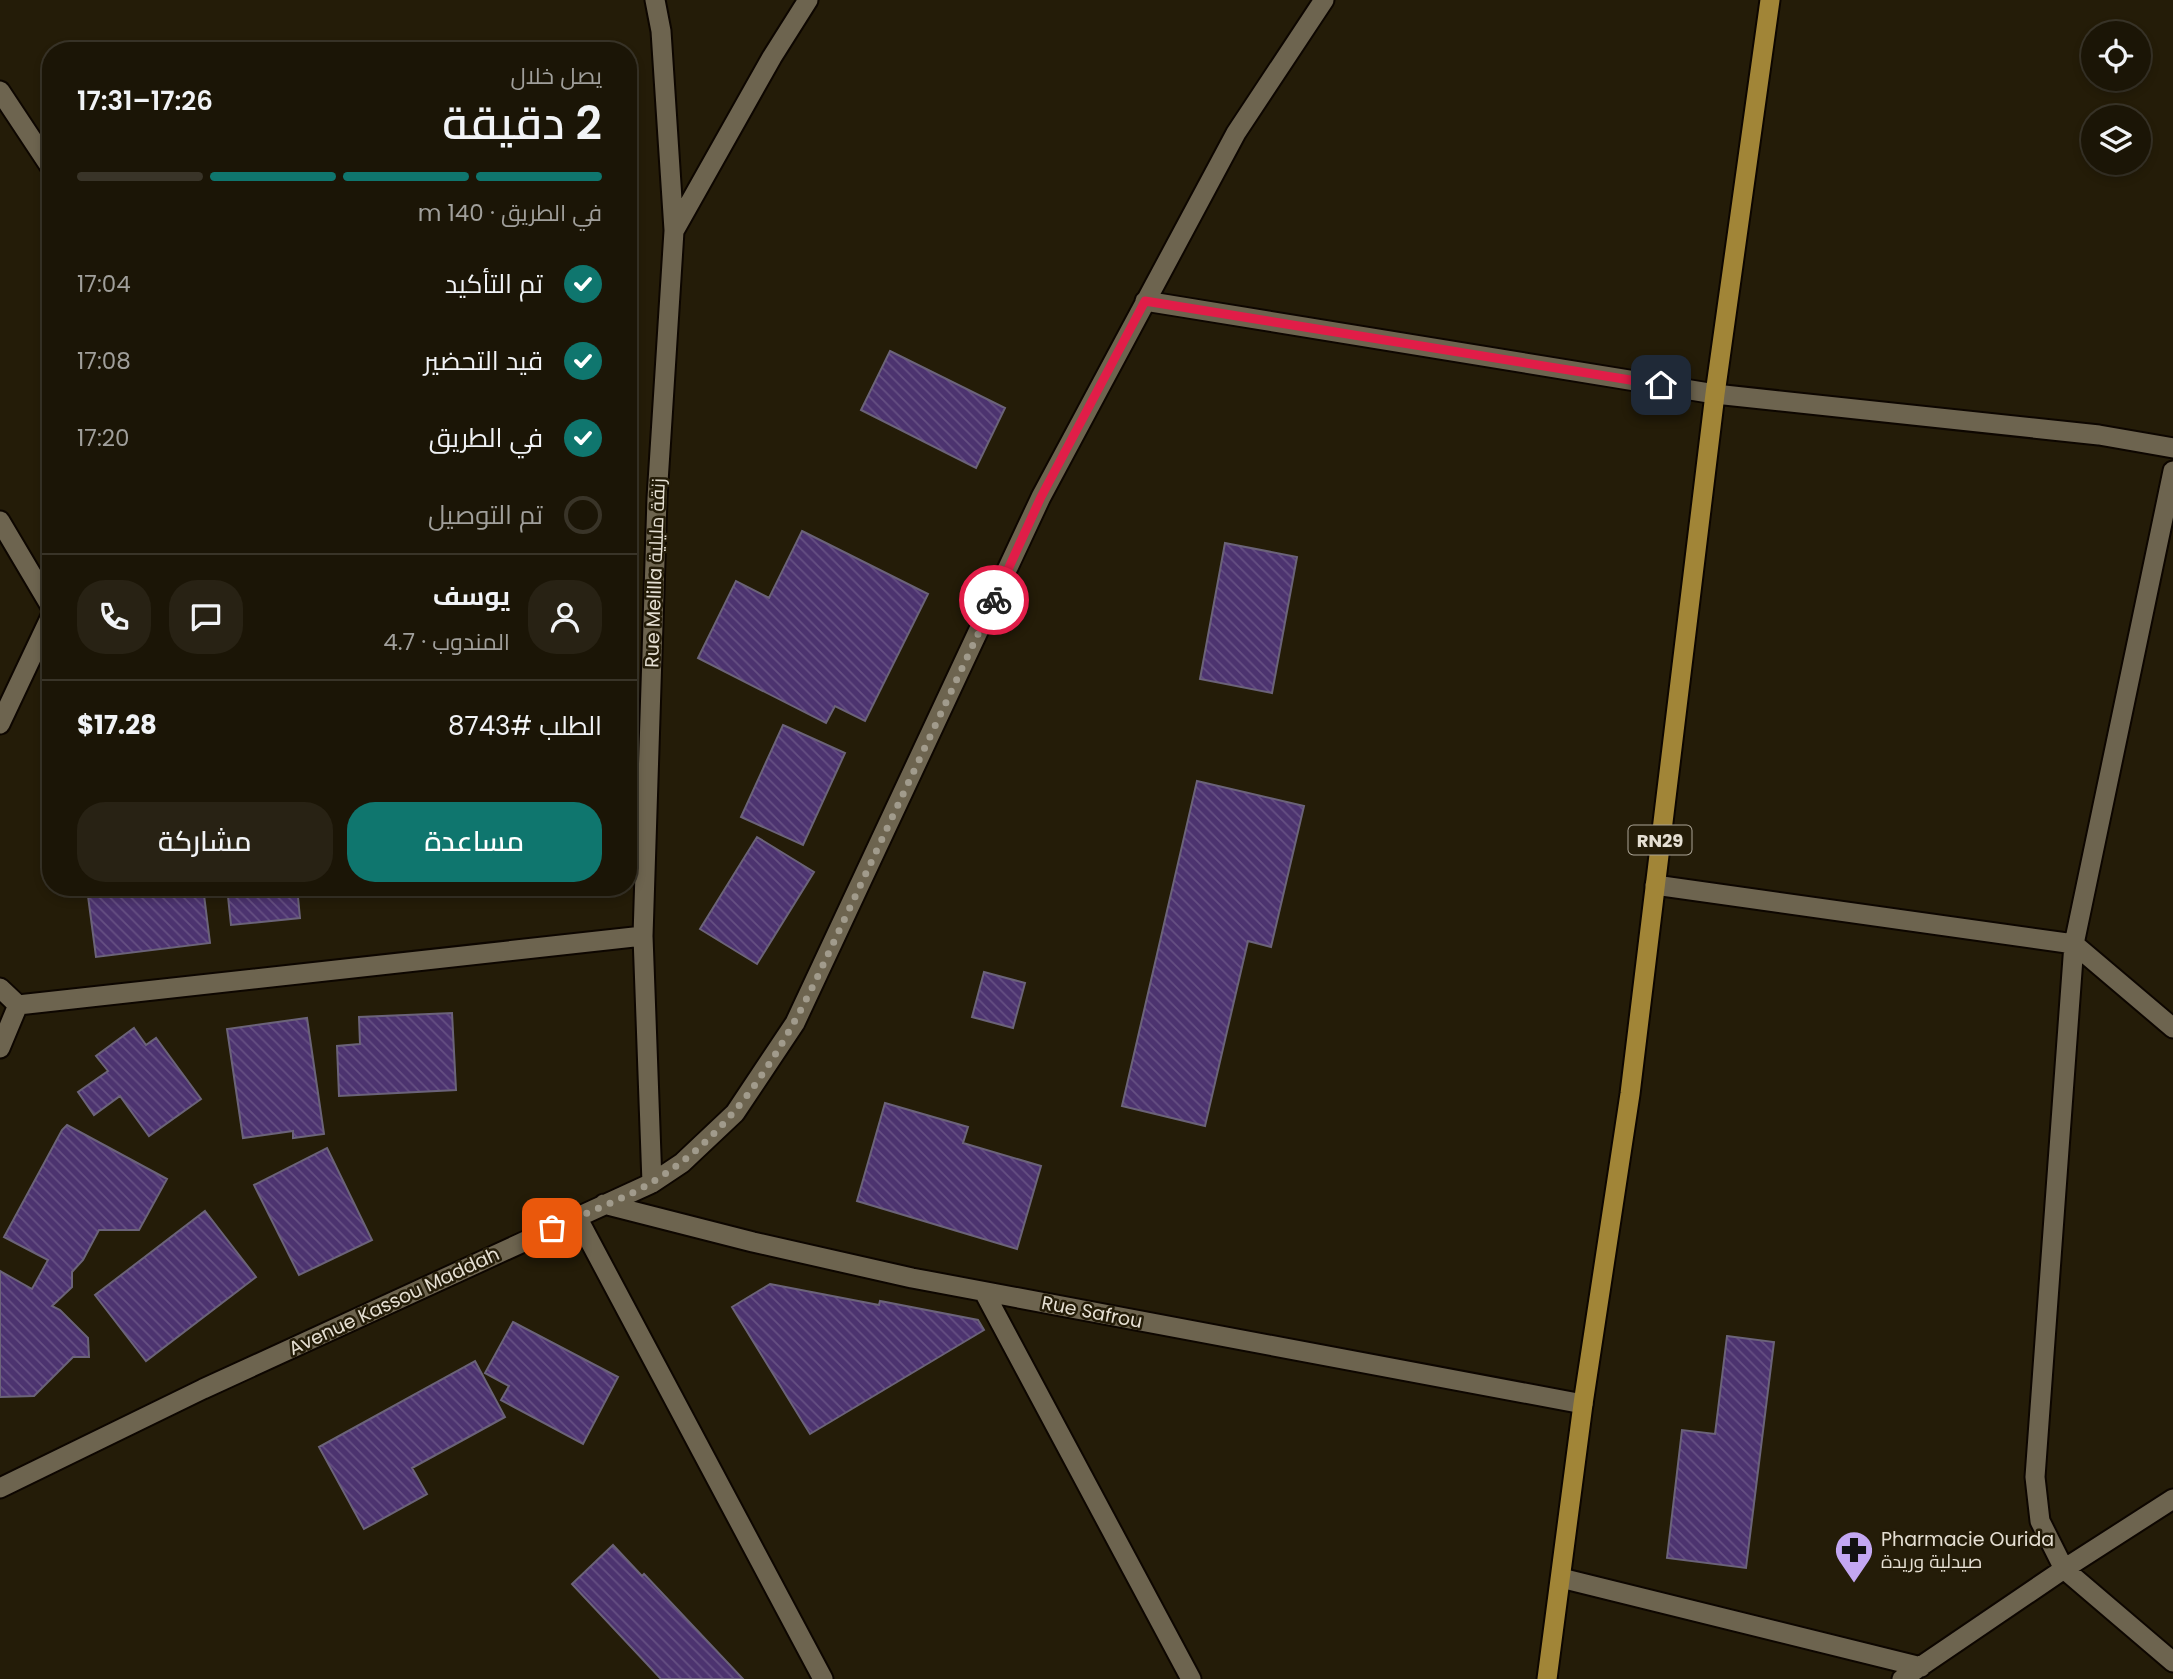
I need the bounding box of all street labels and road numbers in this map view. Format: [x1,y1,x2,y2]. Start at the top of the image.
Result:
street label: Rue Melilla زنقة مليلية [638,478,672,668]
road number: RN29 [1628,826,1692,854]
street label: Avenue Kassou Maddah [284,1240,504,1362]
street label: Rue Safrou [1039,1289,1145,1335]

